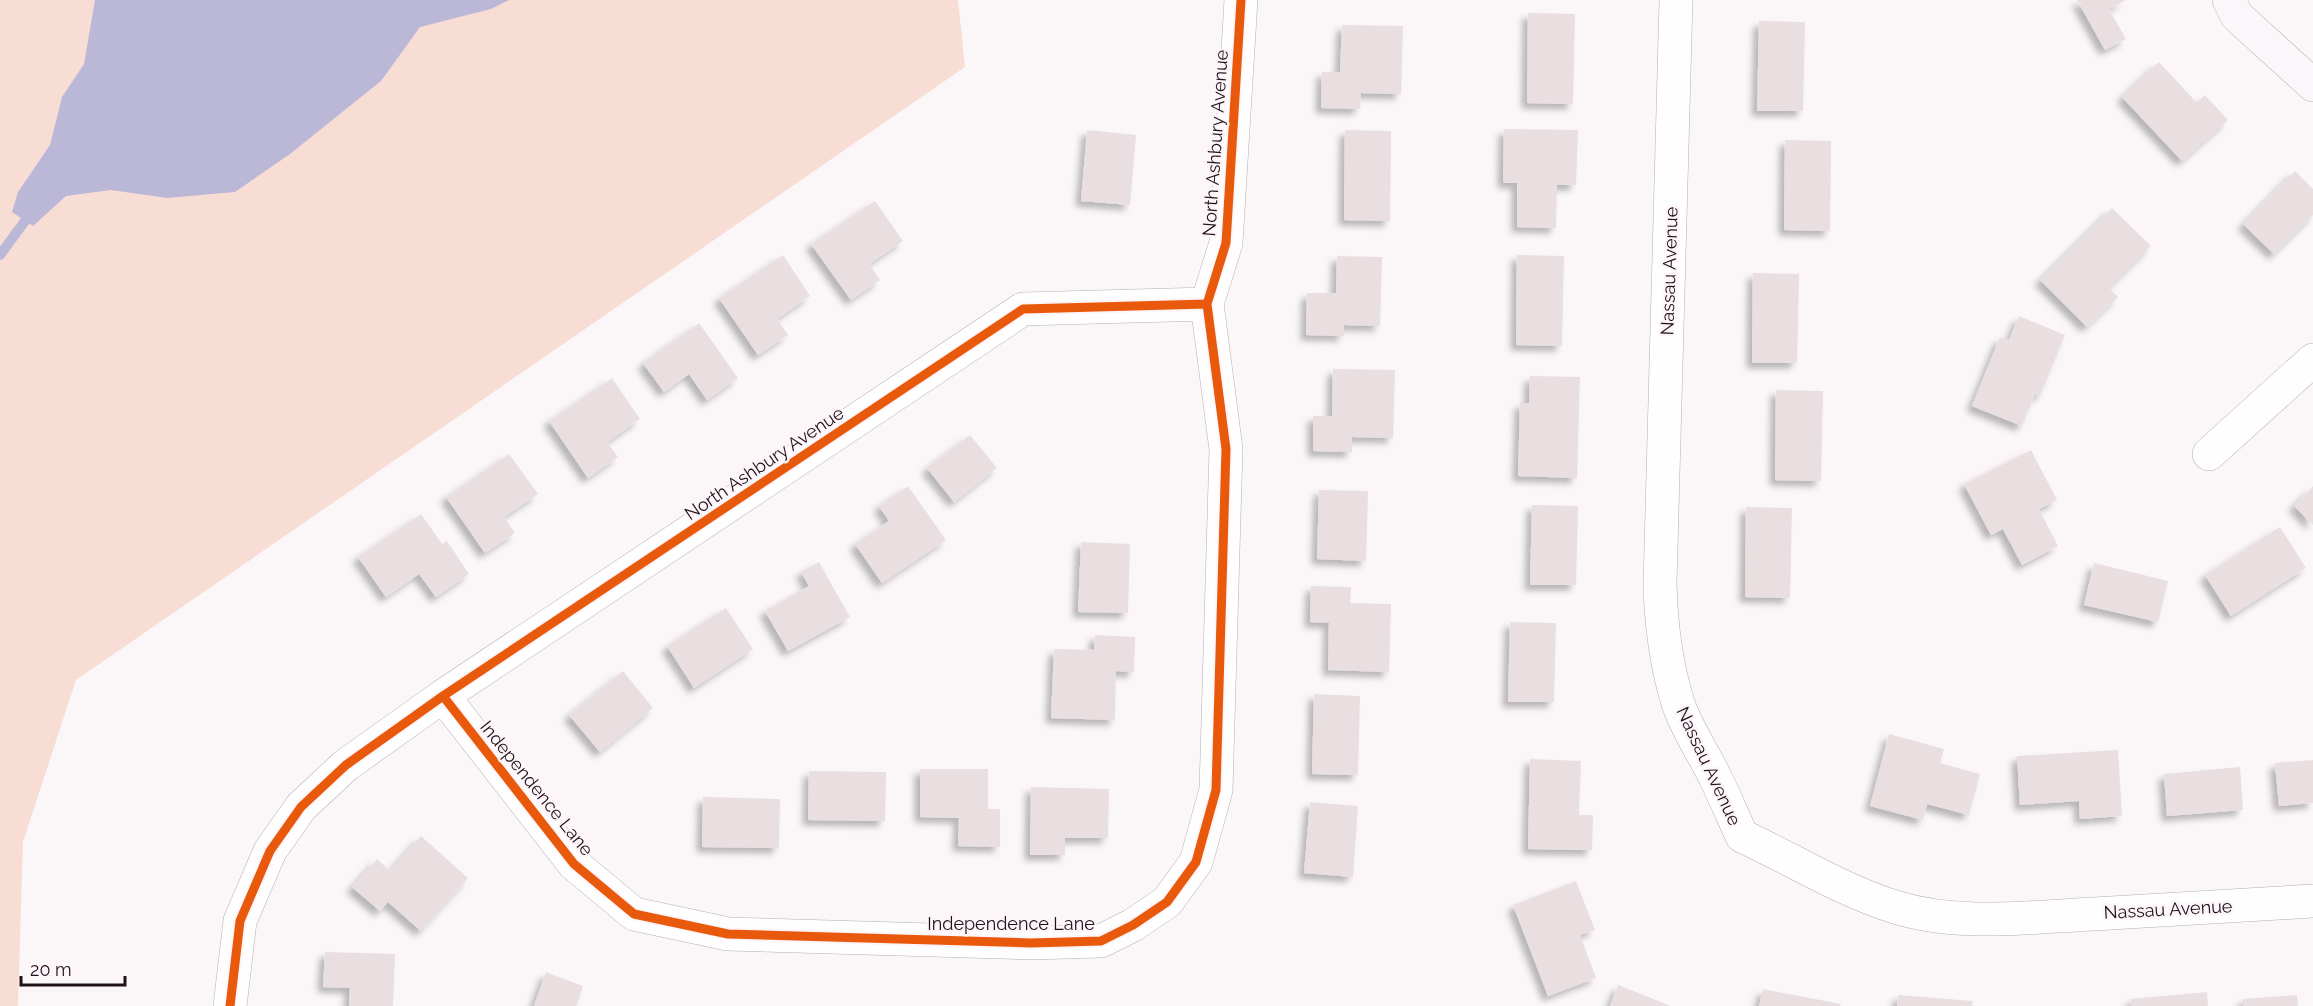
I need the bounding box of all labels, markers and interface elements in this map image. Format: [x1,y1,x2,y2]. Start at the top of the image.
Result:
street label: North Ashbury Avenue [1198,49,1232,237]
street label: Nassau Avenue [1656,206,1682,336]
street label: North Ashbury Avenue [681,402,848,524]
street label: Nassau Avenue [1672,703,1746,829]
street label: Independence Lane [476,716,598,860]
street label: Nassau Avenue [2103,895,2233,923]
street label: Independence Lane [927,913,1095,934]
scale bar [21,949,124,987]
text: 20 m [30,959,72,980]

